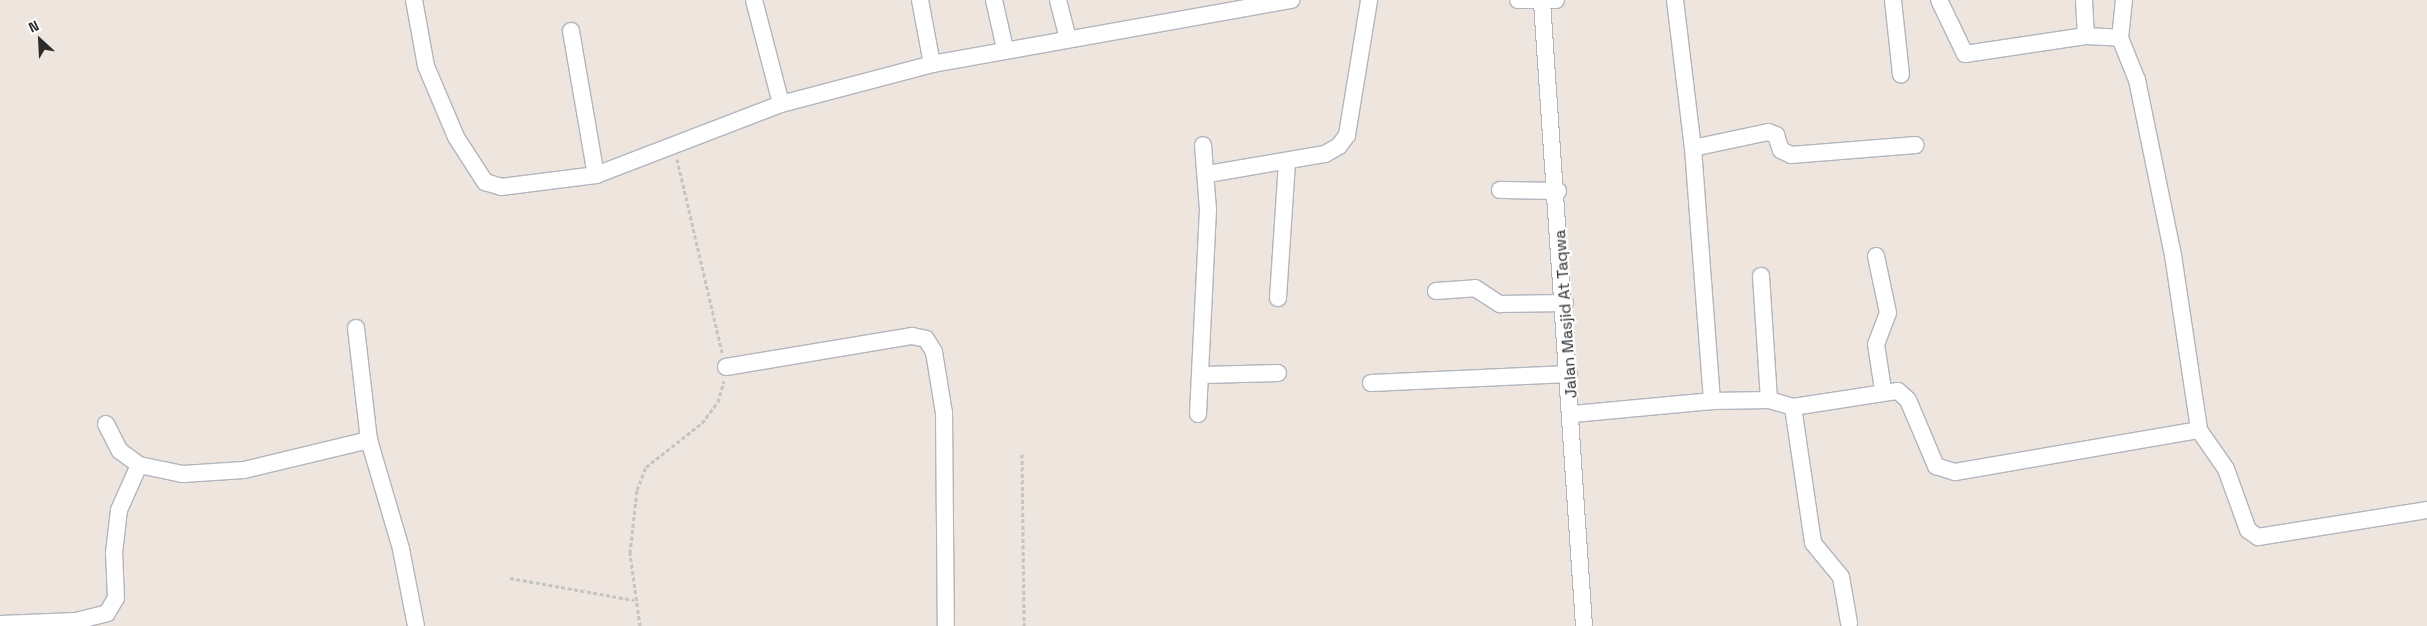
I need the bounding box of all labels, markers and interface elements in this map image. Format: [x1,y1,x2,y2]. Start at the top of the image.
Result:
north arrow [15,15,65,65]
text: N [26,16,42,37]
street label: Jalan Masjid At Taqwa [1551,229,1581,399]

